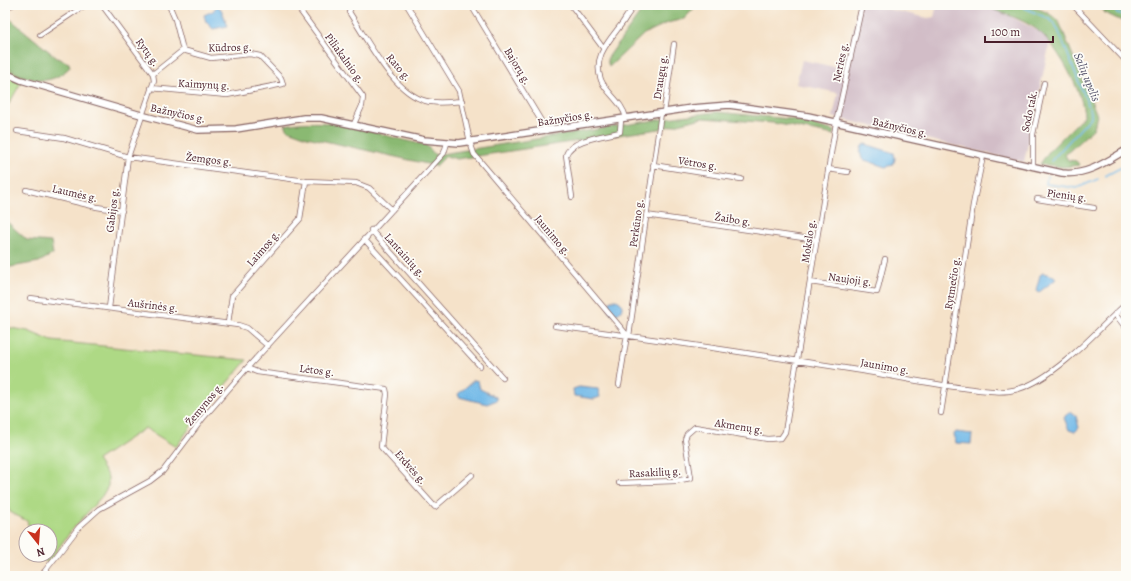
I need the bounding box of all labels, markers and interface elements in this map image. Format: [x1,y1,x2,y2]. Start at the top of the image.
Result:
scale bar [985,18,1053,44]
text: 100 m [991,24,1020,40]
street label: Piliakalnio g. [321,30,368,86]
street label: Rytų g. [132,35,163,70]
street label: Kūdros g. [208,40,252,55]
street label: Neries g. [829,41,852,83]
street label: Bajorų g. [501,45,535,88]
street label: Rato g. [383,50,415,84]
water label: Salių upelis [1070,50,1104,104]
street label: Draugų g. [650,53,671,101]
street label: Kaimynų g. [178,76,230,93]
street label: Sodo tak. [1018,89,1041,133]
street label: Bažnyčios g. [149,100,207,127]
street label: Bažnyčios g. [536,107,594,130]
street label: Bažnyčios g. [871,114,929,141]
street label: Žemgos g. [185,149,233,170]
street label: Vėtros g. [676,153,719,174]
street label: Laumės g. [51,181,99,206]
street label: Pienių g. [1046,185,1088,206]
street label: Gabijos g. [102,187,123,233]
street label: Perkūno g. [626,198,647,248]
street label: Žaibo g. [714,209,752,230]
street label: Jaunimo g. [531,212,574,259]
street label: Mokslo g. [798,218,819,264]
street label: Laimos g. [243,227,283,270]
street label: Lantainių g. [381,230,429,281]
street label: Rytmečio g. [941,256,964,311]
street label: Naujoji g. [827,269,873,290]
street label: Aušrinės g. [126,295,179,316]
street label: Jaunimo g. [859,355,910,378]
street label: Lėtos g. [299,361,335,380]
street label: Žemynos g. [182,380,227,429]
street label: Akmenų g. [713,415,764,438]
street label: Erdvės g. [391,447,430,488]
street label: Rasakilių g. [628,464,682,481]
north arrow [18,523,58,563]
text: N [35,544,47,560]

